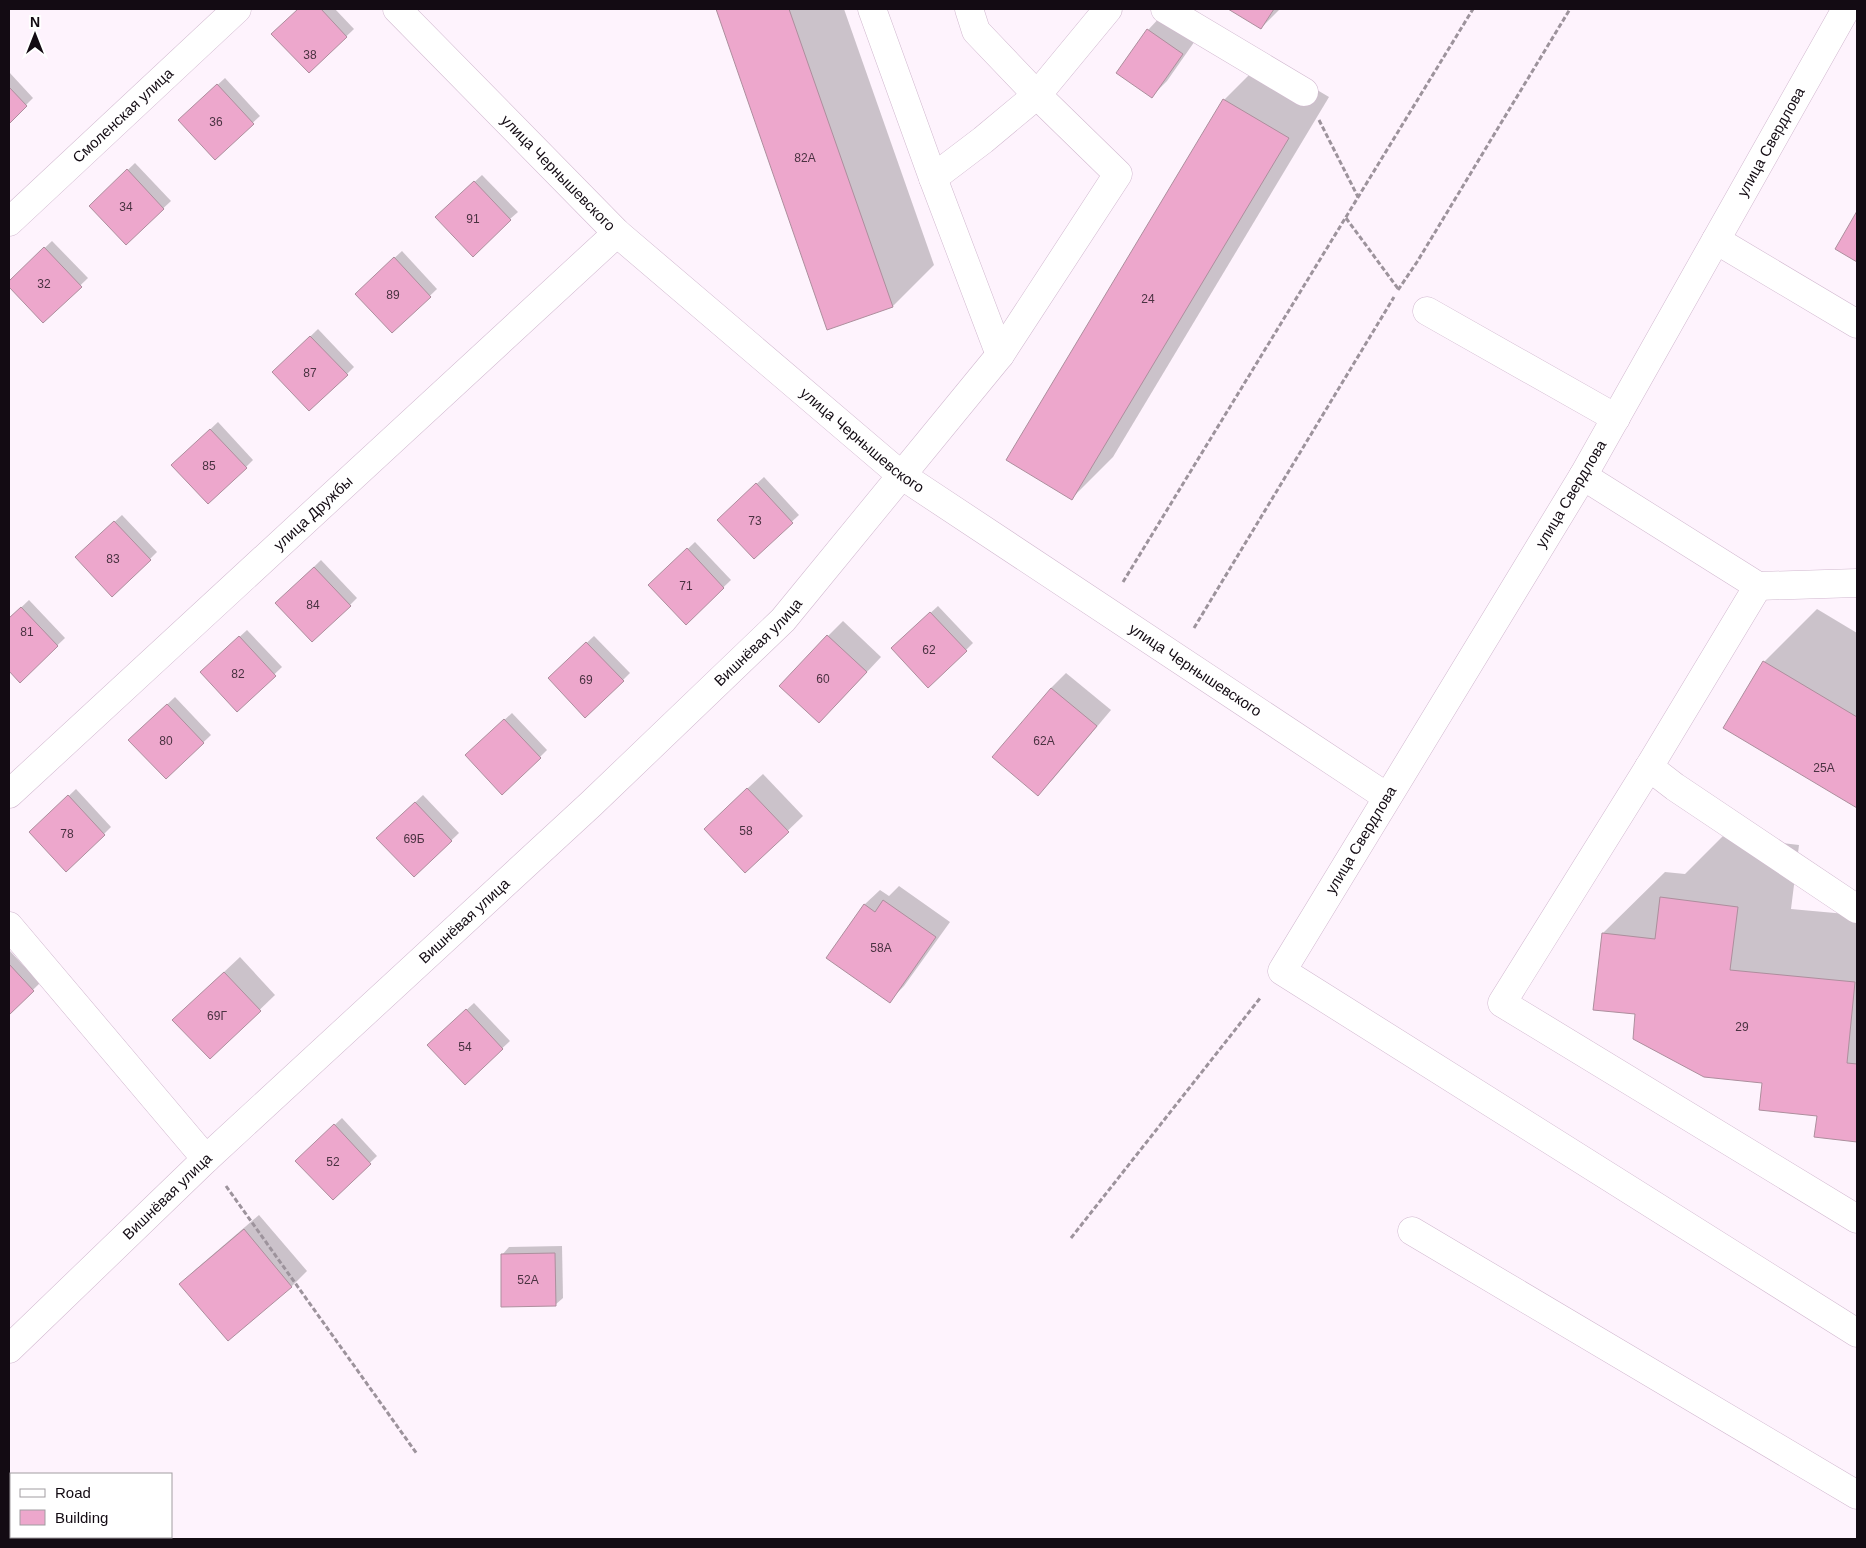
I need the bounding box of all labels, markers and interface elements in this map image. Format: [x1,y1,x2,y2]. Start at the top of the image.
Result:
north arrow [10,10,60,60]
text: N [30,14,40,30]
house number: 38 [303,48,317,62]
street label: Смоленская улица [69,64,177,166]
street label: улица Свердлова [1733,83,1808,199]
street label: улица Чернышевского [498,111,619,234]
house number: 36 [209,115,223,129]
house number: 82А [794,151,816,165]
house number: 34 [119,200,133,214]
house number: 91 [466,212,480,226]
house number: 32 [37,277,51,291]
house number: 89 [386,288,400,302]
house number: 24 [1141,292,1155,306]
house number: 87 [303,366,317,380]
street label: улица Чернышевского [797,384,927,496]
street label: улица Свердлова [1532,436,1610,551]
house number: 85 [202,459,216,473]
street label: улица Дружбы [270,472,356,553]
house number: 73 [748,514,762,528]
house number: 83 [106,552,120,566]
house number: 71 [679,579,693,593]
street label: Вишнёвая улица [711,594,806,689]
house number: 84 [306,598,320,612]
street label: улица Чернышевского [1126,619,1265,720]
house number: 81 [20,625,34,639]
house number: 62 [922,643,936,657]
house number: 82 [231,667,245,681]
house number: 60 [816,672,830,686]
house number: 69 [579,673,593,687]
house number: 80 [159,734,173,748]
house number: 62А [1033,734,1055,748]
house number: 25А [1813,761,1835,775]
street label: улица Свердлова [1322,782,1400,897]
house number: 58 [739,824,753,838]
house number: 78 [60,827,74,841]
house number: 69Б [403,832,425,846]
street label: Вишнёвая улица [415,874,513,966]
house number: 58А [870,941,892,955]
house number: 69Г [207,1009,227,1023]
house number: 29 [1735,1020,1749,1034]
house number: 54 [458,1040,472,1054]
street label: Вишнёвая улица [119,1149,215,1243]
house number: 52 [326,1155,340,1169]
house number: 52А [517,1273,539,1287]
legend [10,1473,172,1538]
text: Road [55,1484,91,1501]
text: Building [55,1509,108,1526]

